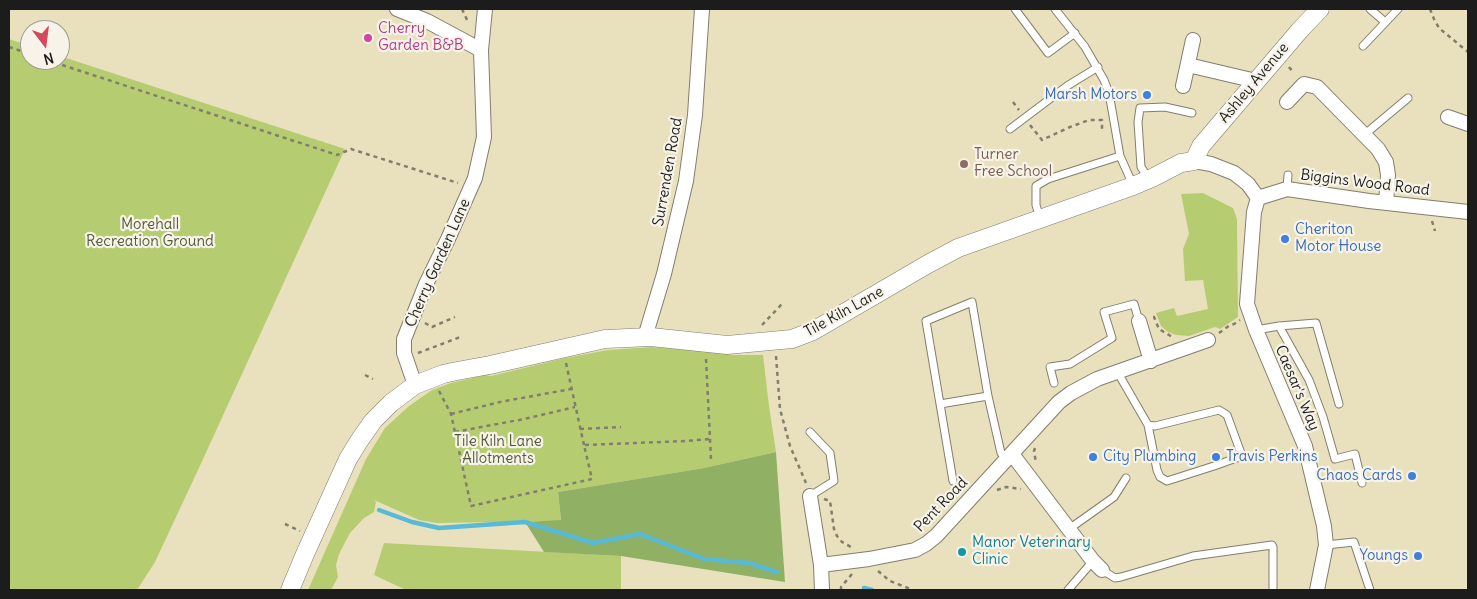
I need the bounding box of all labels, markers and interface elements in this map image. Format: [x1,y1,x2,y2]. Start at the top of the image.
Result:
north arrow [20,20,70,70]
place label: Cherry Garden B&B [378,20,464,55]
marker: Cherry Garden B&B [362,32,374,44]
street label: Ashley Avenue [1215,39,1293,127]
text: N [42,49,56,68]
place label: Marsh Motors [1044,86,1137,104]
marker: Marsh Motors [1141,89,1153,101]
street label: Surrenden Road [650,116,686,228]
place label: Turner Free School [974,146,1052,181]
marker: Turner Free School [958,158,970,170]
street label: Biggins Wood Road [1299,166,1431,200]
street label: Cherry Garden Lane [402,196,474,330]
park label: Morehall Recreation Ground [86,216,214,251]
place label: Cheriton Motor House [1295,221,1381,256]
marker: Cheriton Motor House [1279,233,1291,245]
street label: Tile Kiln Lane [801,283,887,341]
street label: Caesar's Way [1271,342,1323,434]
park label: Tile Kiln Lane Allotments [454,433,542,468]
place label: City Plumbing [1103,448,1196,466]
place label: Travis Perkins [1226,448,1318,466]
marker: City Plumbing [1087,451,1099,463]
marker: Travis Perkins [1210,451,1222,463]
place label: Chaos Cards [1316,467,1402,485]
marker: Chaos Cards [1406,470,1418,482]
street label: Pent Road [911,474,971,536]
place label: Manor Veterinary Clinic [972,534,1091,569]
marker: Manor Veterinary Clinic [956,546,968,558]
place label: Youngs [1360,547,1408,565]
marker: Youngs [1412,550,1424,562]

